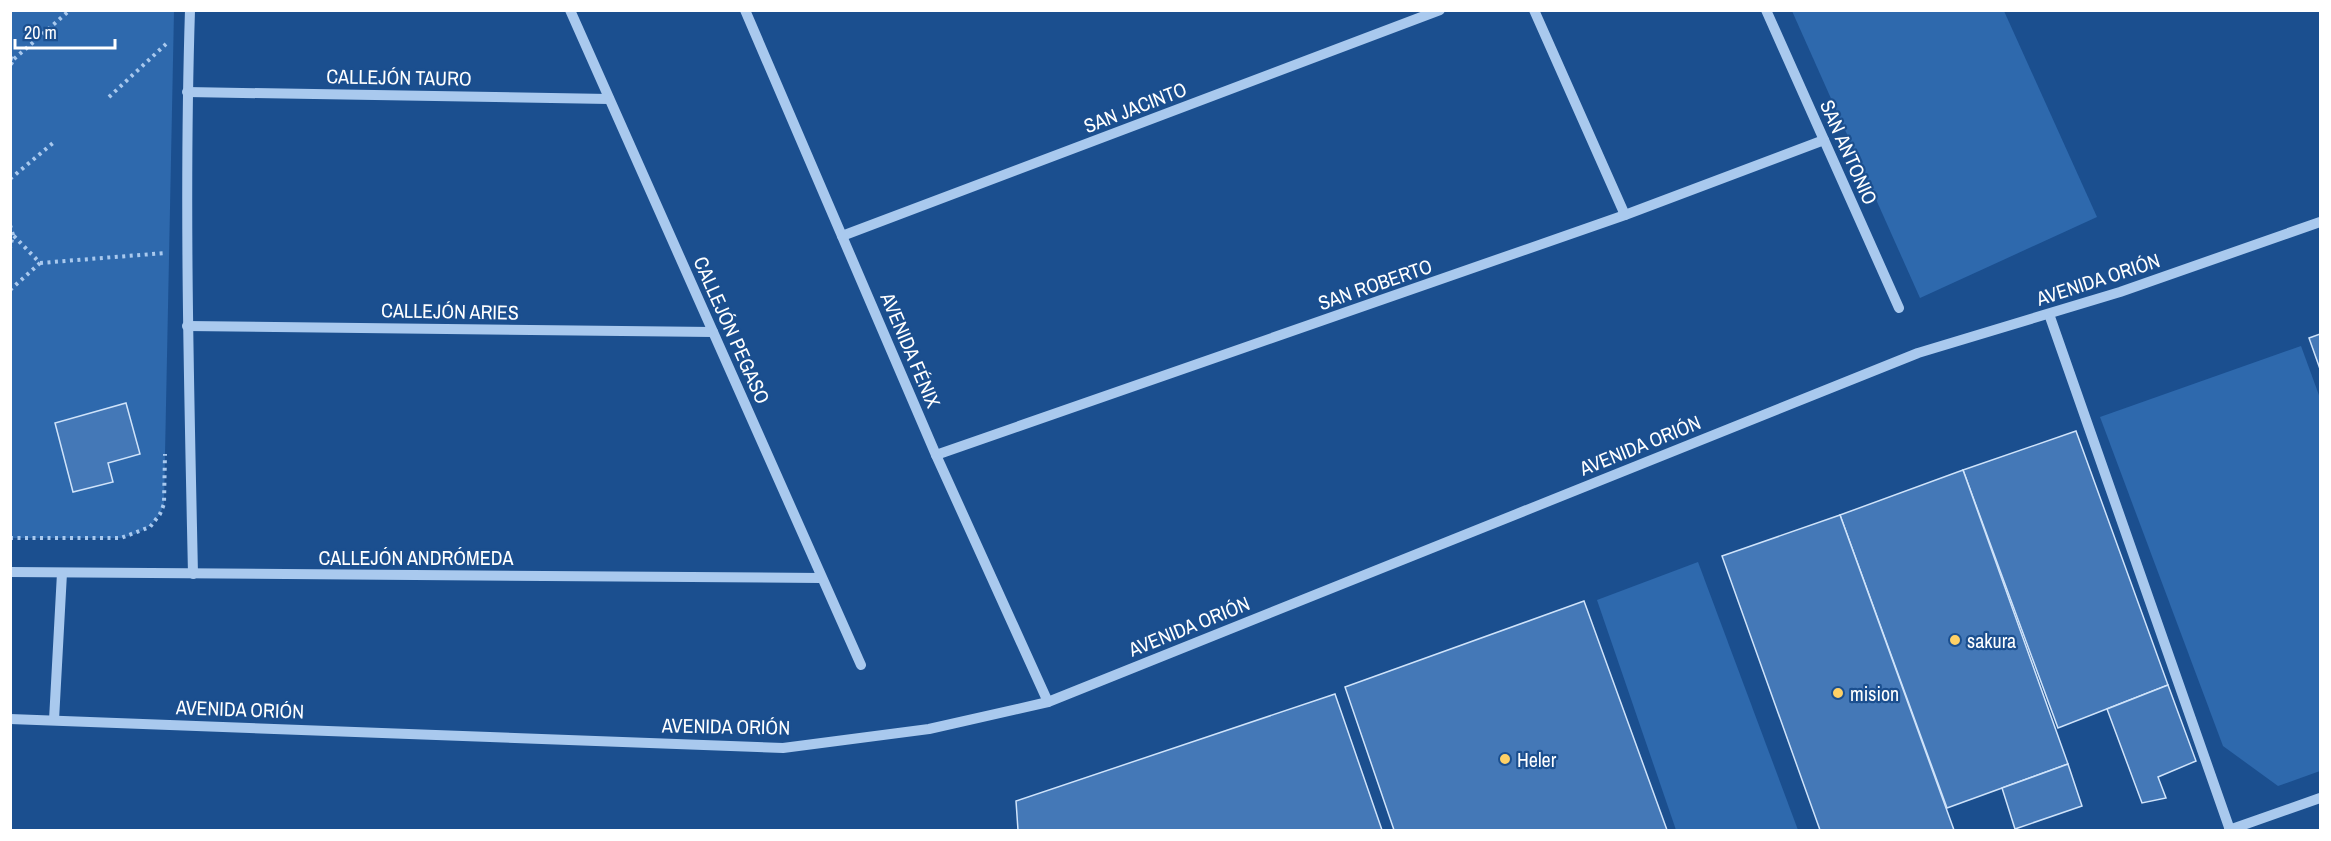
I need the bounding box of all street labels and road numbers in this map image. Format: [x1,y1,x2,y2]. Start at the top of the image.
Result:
street label: CALLEJÓN TAURO [326,62,472,92]
street label: SAN JACINTO [1080,75,1190,139]
street label: SAN ANTONIO [1814,95,1884,209]
street label: AVENIDA ORIÓN [2032,246,2163,312]
street label: CALLEJÓN PEGASO [687,252,777,408]
street label: SAN ROBERTO [1314,252,1436,316]
street label: AVENIDA FÉNIX [874,287,947,412]
street label: CALLEJÓN ARIES [381,296,519,326]
street label: AVENIDA ORIÓN [1575,408,1705,482]
street label: CALLEJÓN ANDRÓMEDA [318,544,514,571]
street label: AVENIDA ORIÓN [1124,589,1254,663]
street label: AVENIDA ORIÓN [174,693,305,725]
street label: AVENIDA ORIÓN [661,711,790,741]

